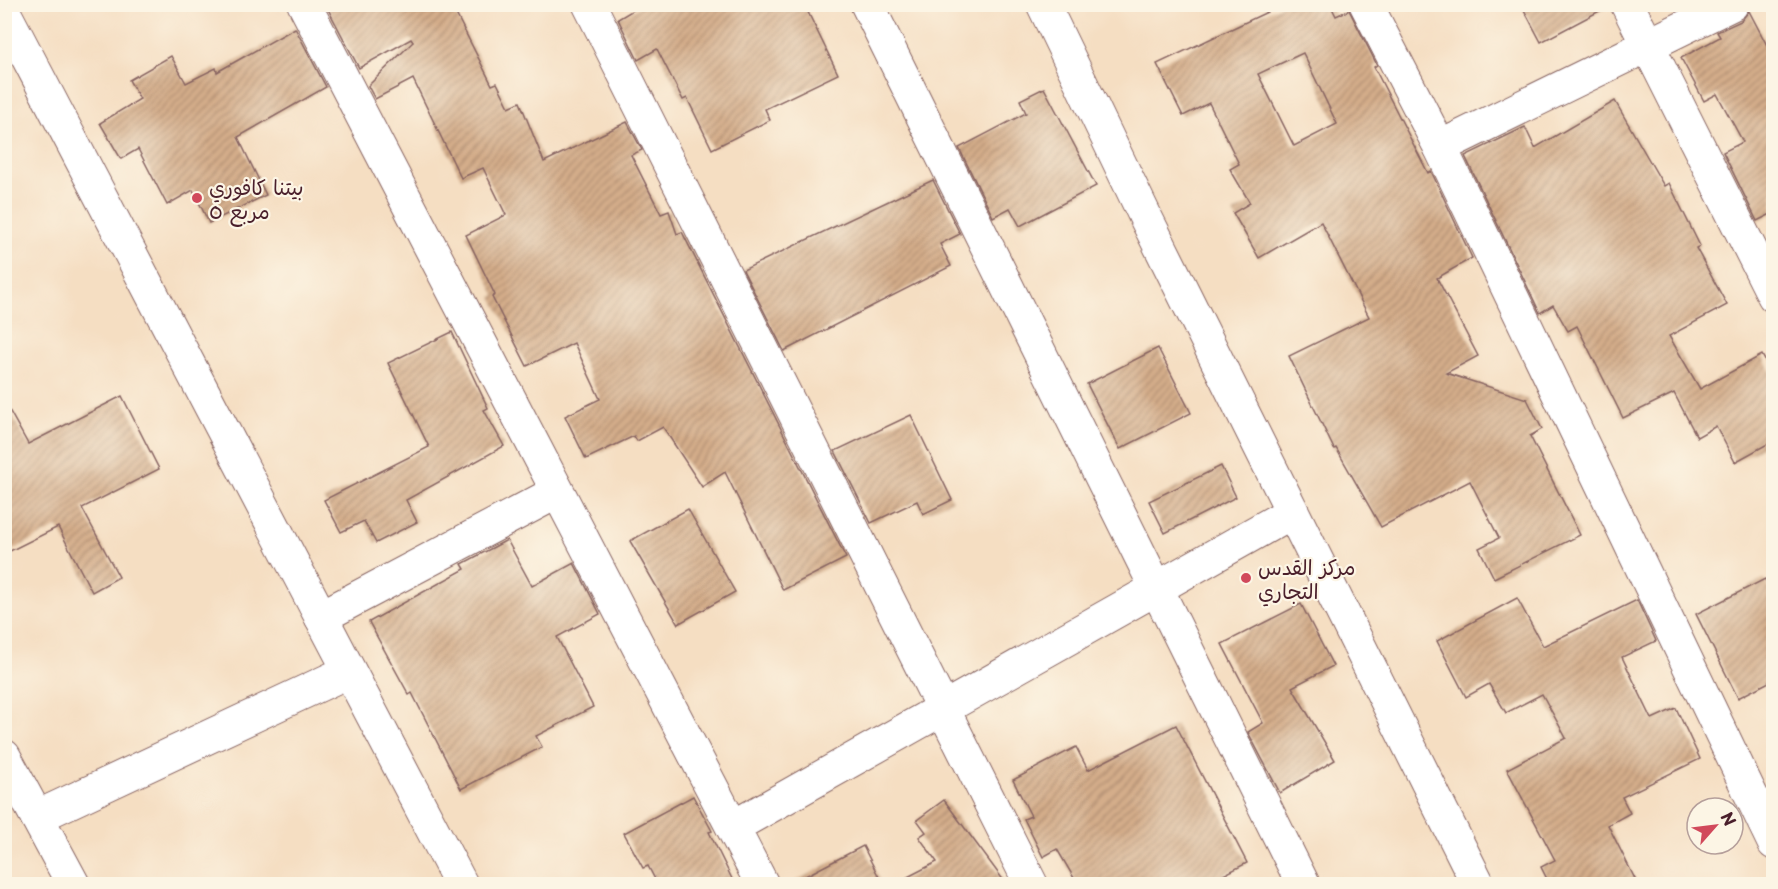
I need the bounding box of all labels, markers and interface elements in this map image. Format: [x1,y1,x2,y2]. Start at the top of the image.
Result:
place label: بيتنا كافوري مربع ٥ [209,170,304,227]
marker: بيتنا كافوري مربع ٥ [190,191,204,205]
place label: مركز القدس التجاري [1258,550,1355,607]
marker: مركز القدس التجاري [1239,571,1253,585]
north arrow [1685,796,1745,856]
text: N [1716,807,1743,830]

